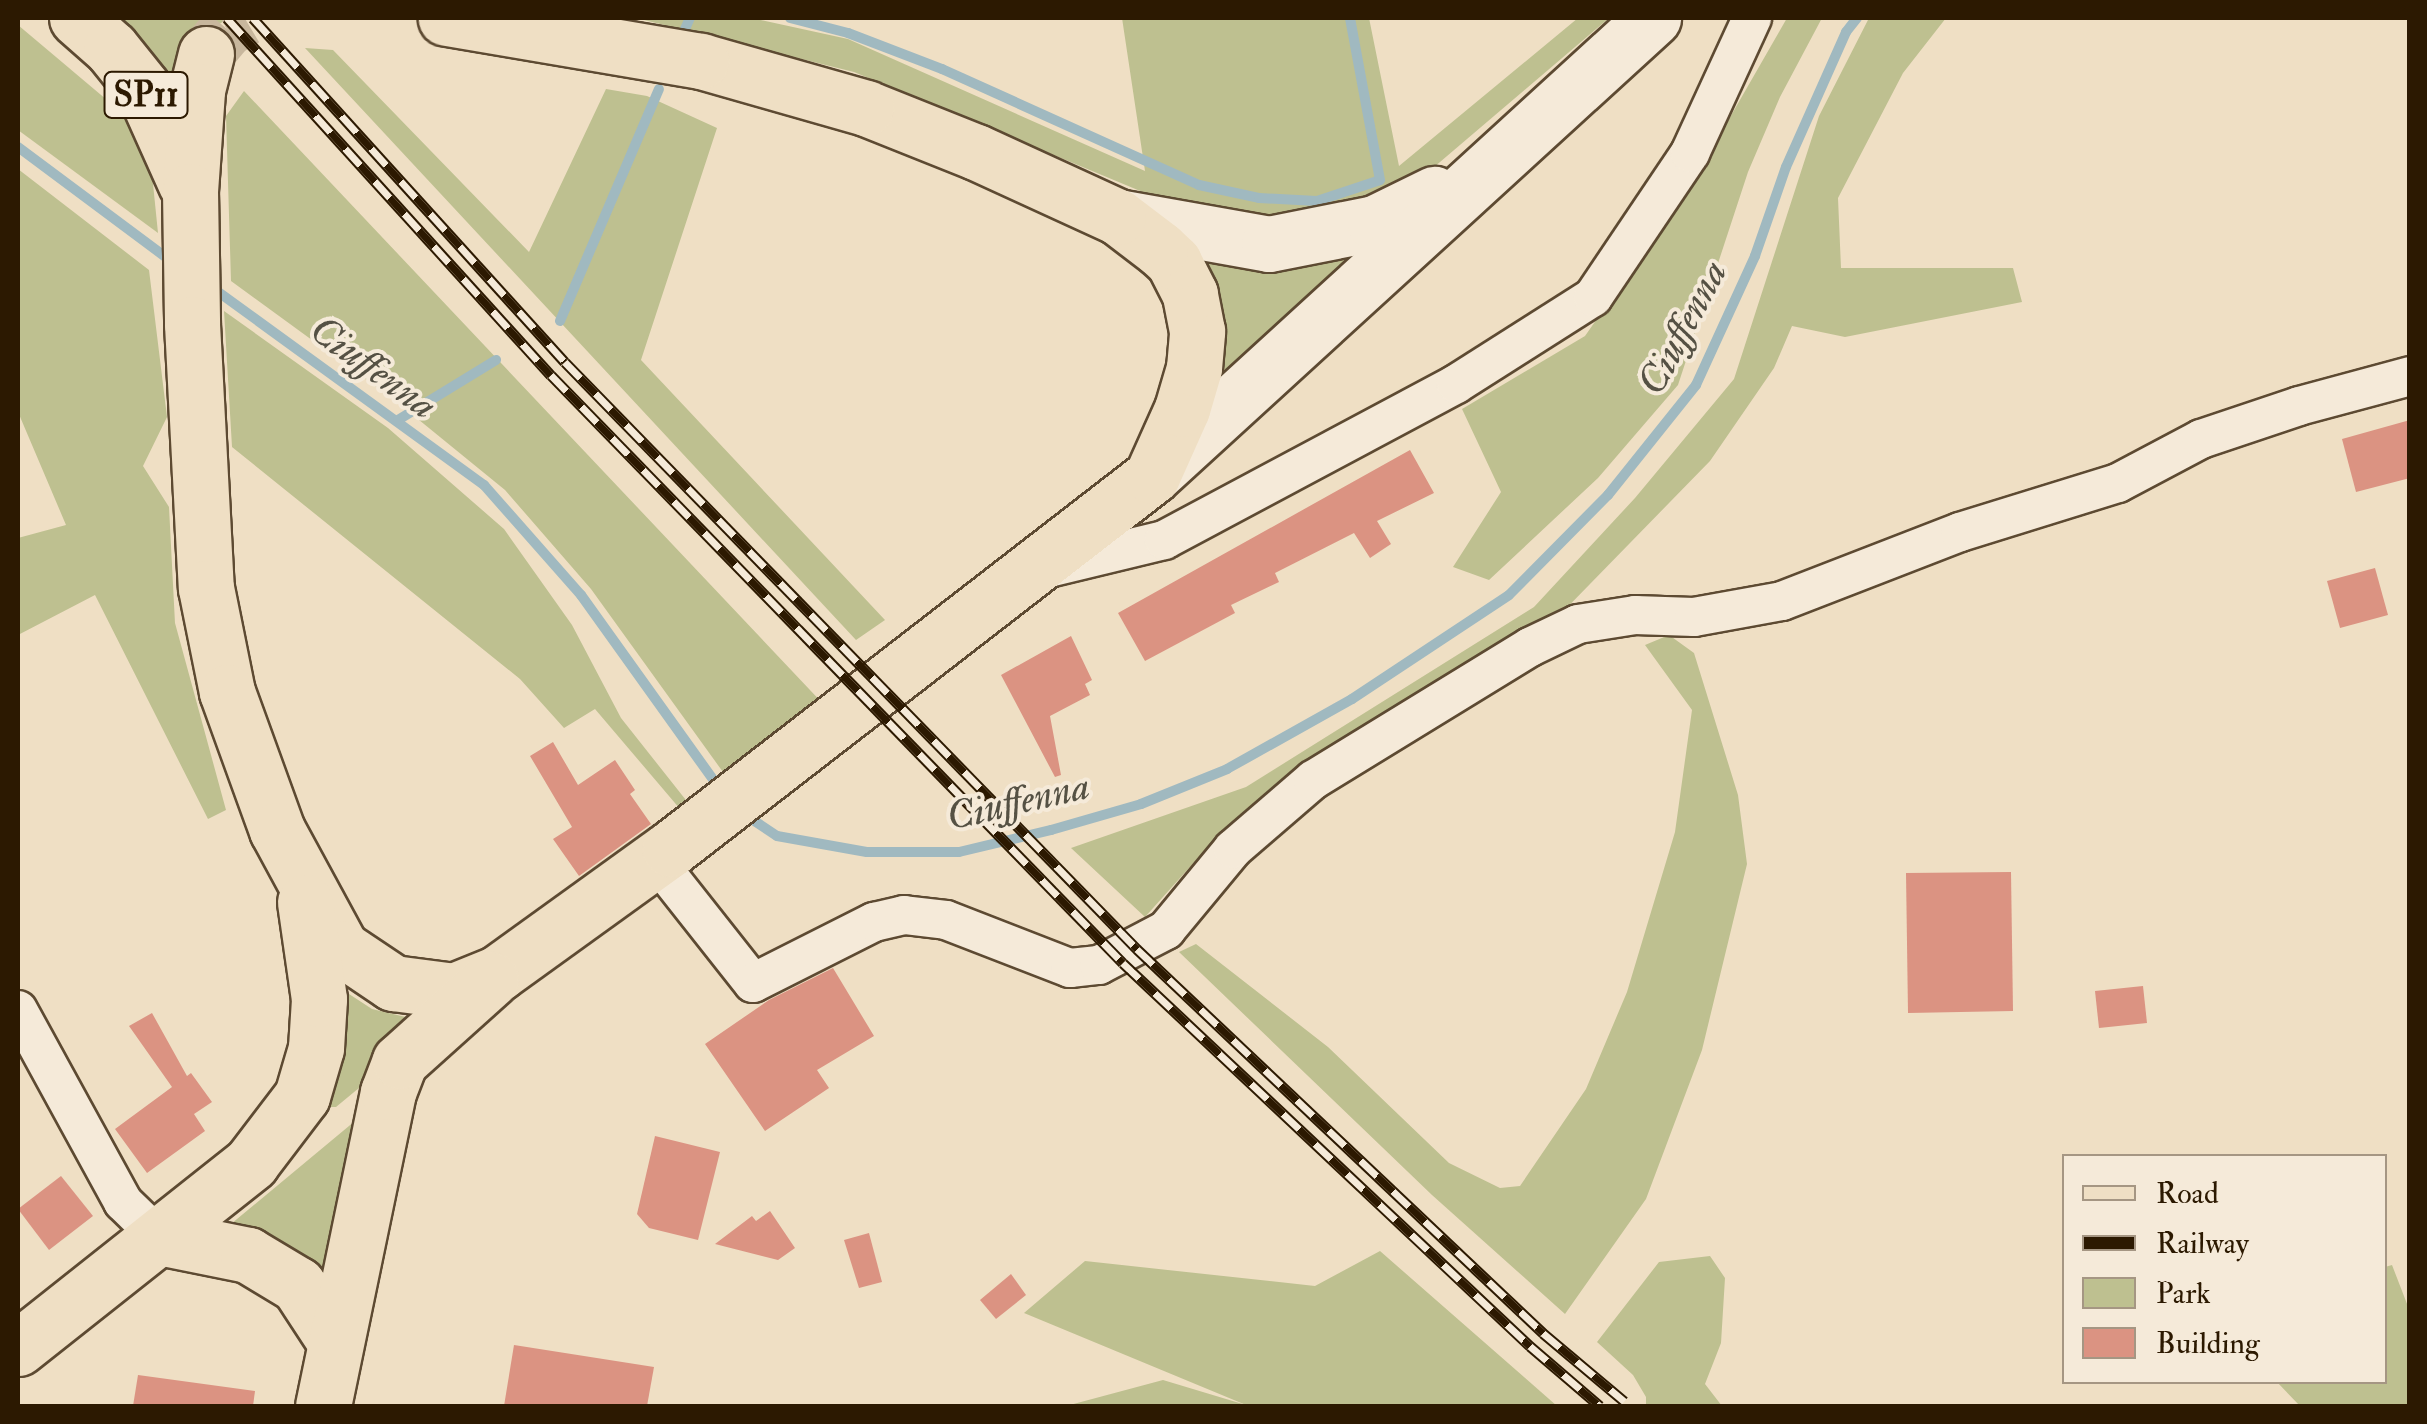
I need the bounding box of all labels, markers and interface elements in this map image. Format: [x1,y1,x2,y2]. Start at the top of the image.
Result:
road number: SP11 [104,65,188,125]
water label: Ciuffenna [1628,253,1738,403]
water label: Ciuffenna [300,306,446,430]
water label: Ciuffenna [942,762,1094,842]
legend [2062,1154,2387,1384]
text: Road [2156,1175,2219,1212]
text: Railway [2156,1225,2249,1262]
text: Park [2156,1275,2211,1312]
text: Building [2156,1325,2260,1362]

